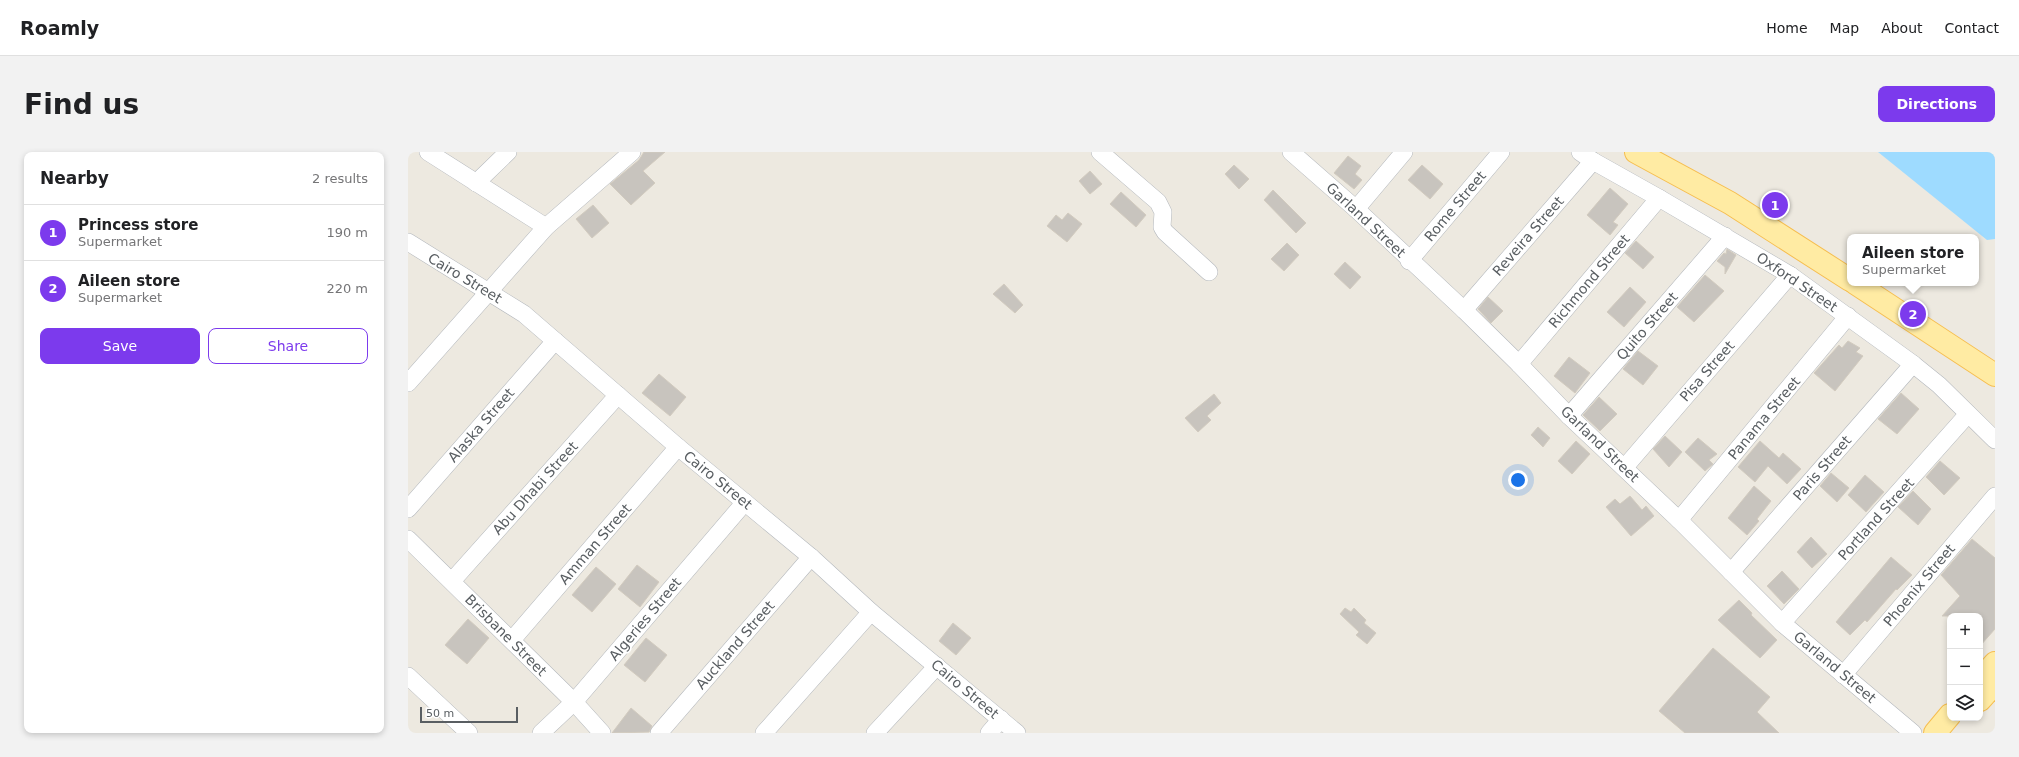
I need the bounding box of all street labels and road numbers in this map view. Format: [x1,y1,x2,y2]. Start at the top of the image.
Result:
street label: Rome Street [1421,167,1489,244]
street label: Garland Street [1323,179,1409,261]
street label: Reveira Street [1489,193,1567,279]
street label: Richmond Street [1545,231,1633,331]
street label: Oxford Street [1753,249,1841,315]
street label: Cairo Street [425,250,505,307]
street label: Quito Street [1613,288,1681,363]
street label: Pisa Street [1676,337,1738,405]
street label: Panama Street [1725,373,1804,463]
street label: Alaska Street [445,384,518,465]
street label: Garland Street [1558,403,1643,486]
street label: Paris Street [1790,432,1855,504]
street label: Abu Dhabi Street [489,438,581,538]
street label: Cairo Street [681,448,756,513]
street label: Portland Street [1835,474,1917,563]
street label: Amman Street [556,500,635,587]
street label: Phoenix Street [1880,540,1958,629]
street label: Algeries Street [606,574,685,664]
street label: Brisbane Street [462,591,550,679]
street label: Auckland Street [692,597,778,692]
street label: Garland Street [1791,628,1880,706]
street label: Cairo Street [928,656,1002,722]

